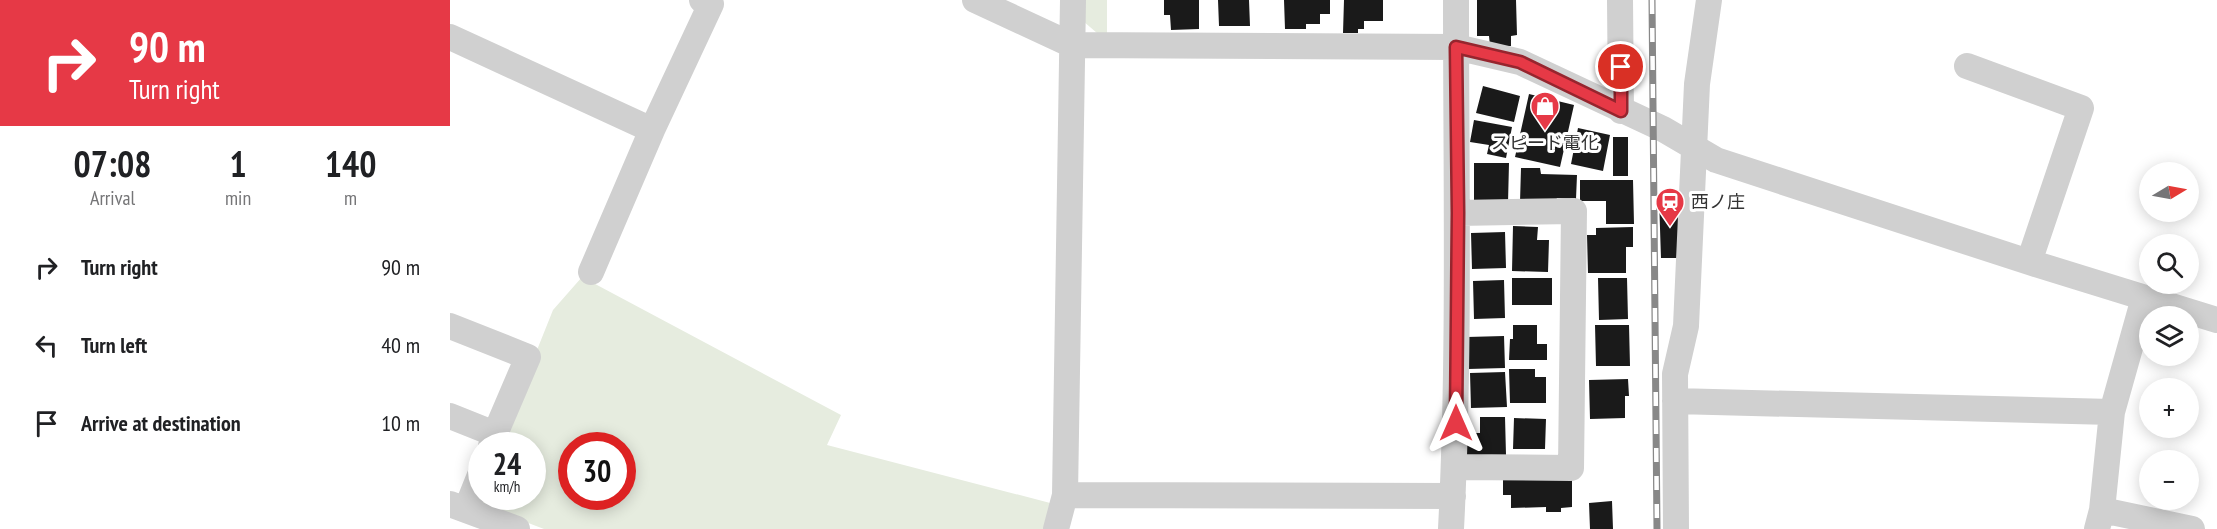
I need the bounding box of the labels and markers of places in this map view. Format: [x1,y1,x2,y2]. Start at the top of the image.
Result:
pin [1595,41,1646,92]
shop icon: スピード電化 [1529,90,1561,132]
place label: スピード電化 [1491,131,1599,154]
station icon: 西ノ庄 [1654,186,1686,228]
place label: 西ノ庄 [1691,190,1745,213]

